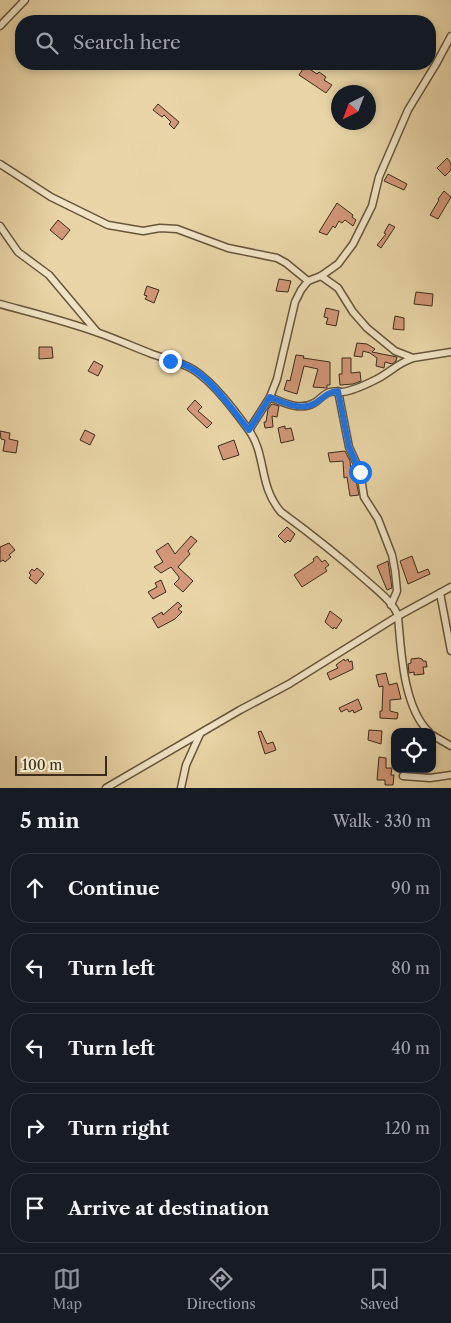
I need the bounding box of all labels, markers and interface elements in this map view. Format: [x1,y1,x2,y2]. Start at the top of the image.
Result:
search box [15,15,436,70]
icon: search [33,29,61,57]
text: Search here [73,31,181,54]
north arrow [331,85,376,130]
route end [159,350,182,373]
route start [349,461,372,484]
map controls [391,728,436,773]
button: locate [391,728,436,773]
scale bar [15,753,108,776]
text: 100 m [22,756,62,774]
text: 5 min [20,808,80,833]
text: Walk · 330 m [333,811,431,831]
icon: ahead [21,874,49,902]
text: Continue [68,877,160,900]
text: 90 m [391,878,430,898]
icon: left [21,954,49,982]
text: Turn left [68,957,155,980]
text: 80 m [391,958,430,978]
icon: left [21,1034,49,1062]
text: Turn left [68,1037,155,1060]
text: 40 m [391,1038,430,1058]
icon: right [21,1114,49,1142]
text: Turn right [68,1117,169,1140]
text: 120 m [385,1118,430,1138]
icon: arrive [21,1194,49,1222]
text: Arrive at destination [68,1197,269,1220]
tab: Map [52,1265,82,1313]
tab: Directions [186,1265,256,1313]
tab: Saved [360,1265,399,1313]

